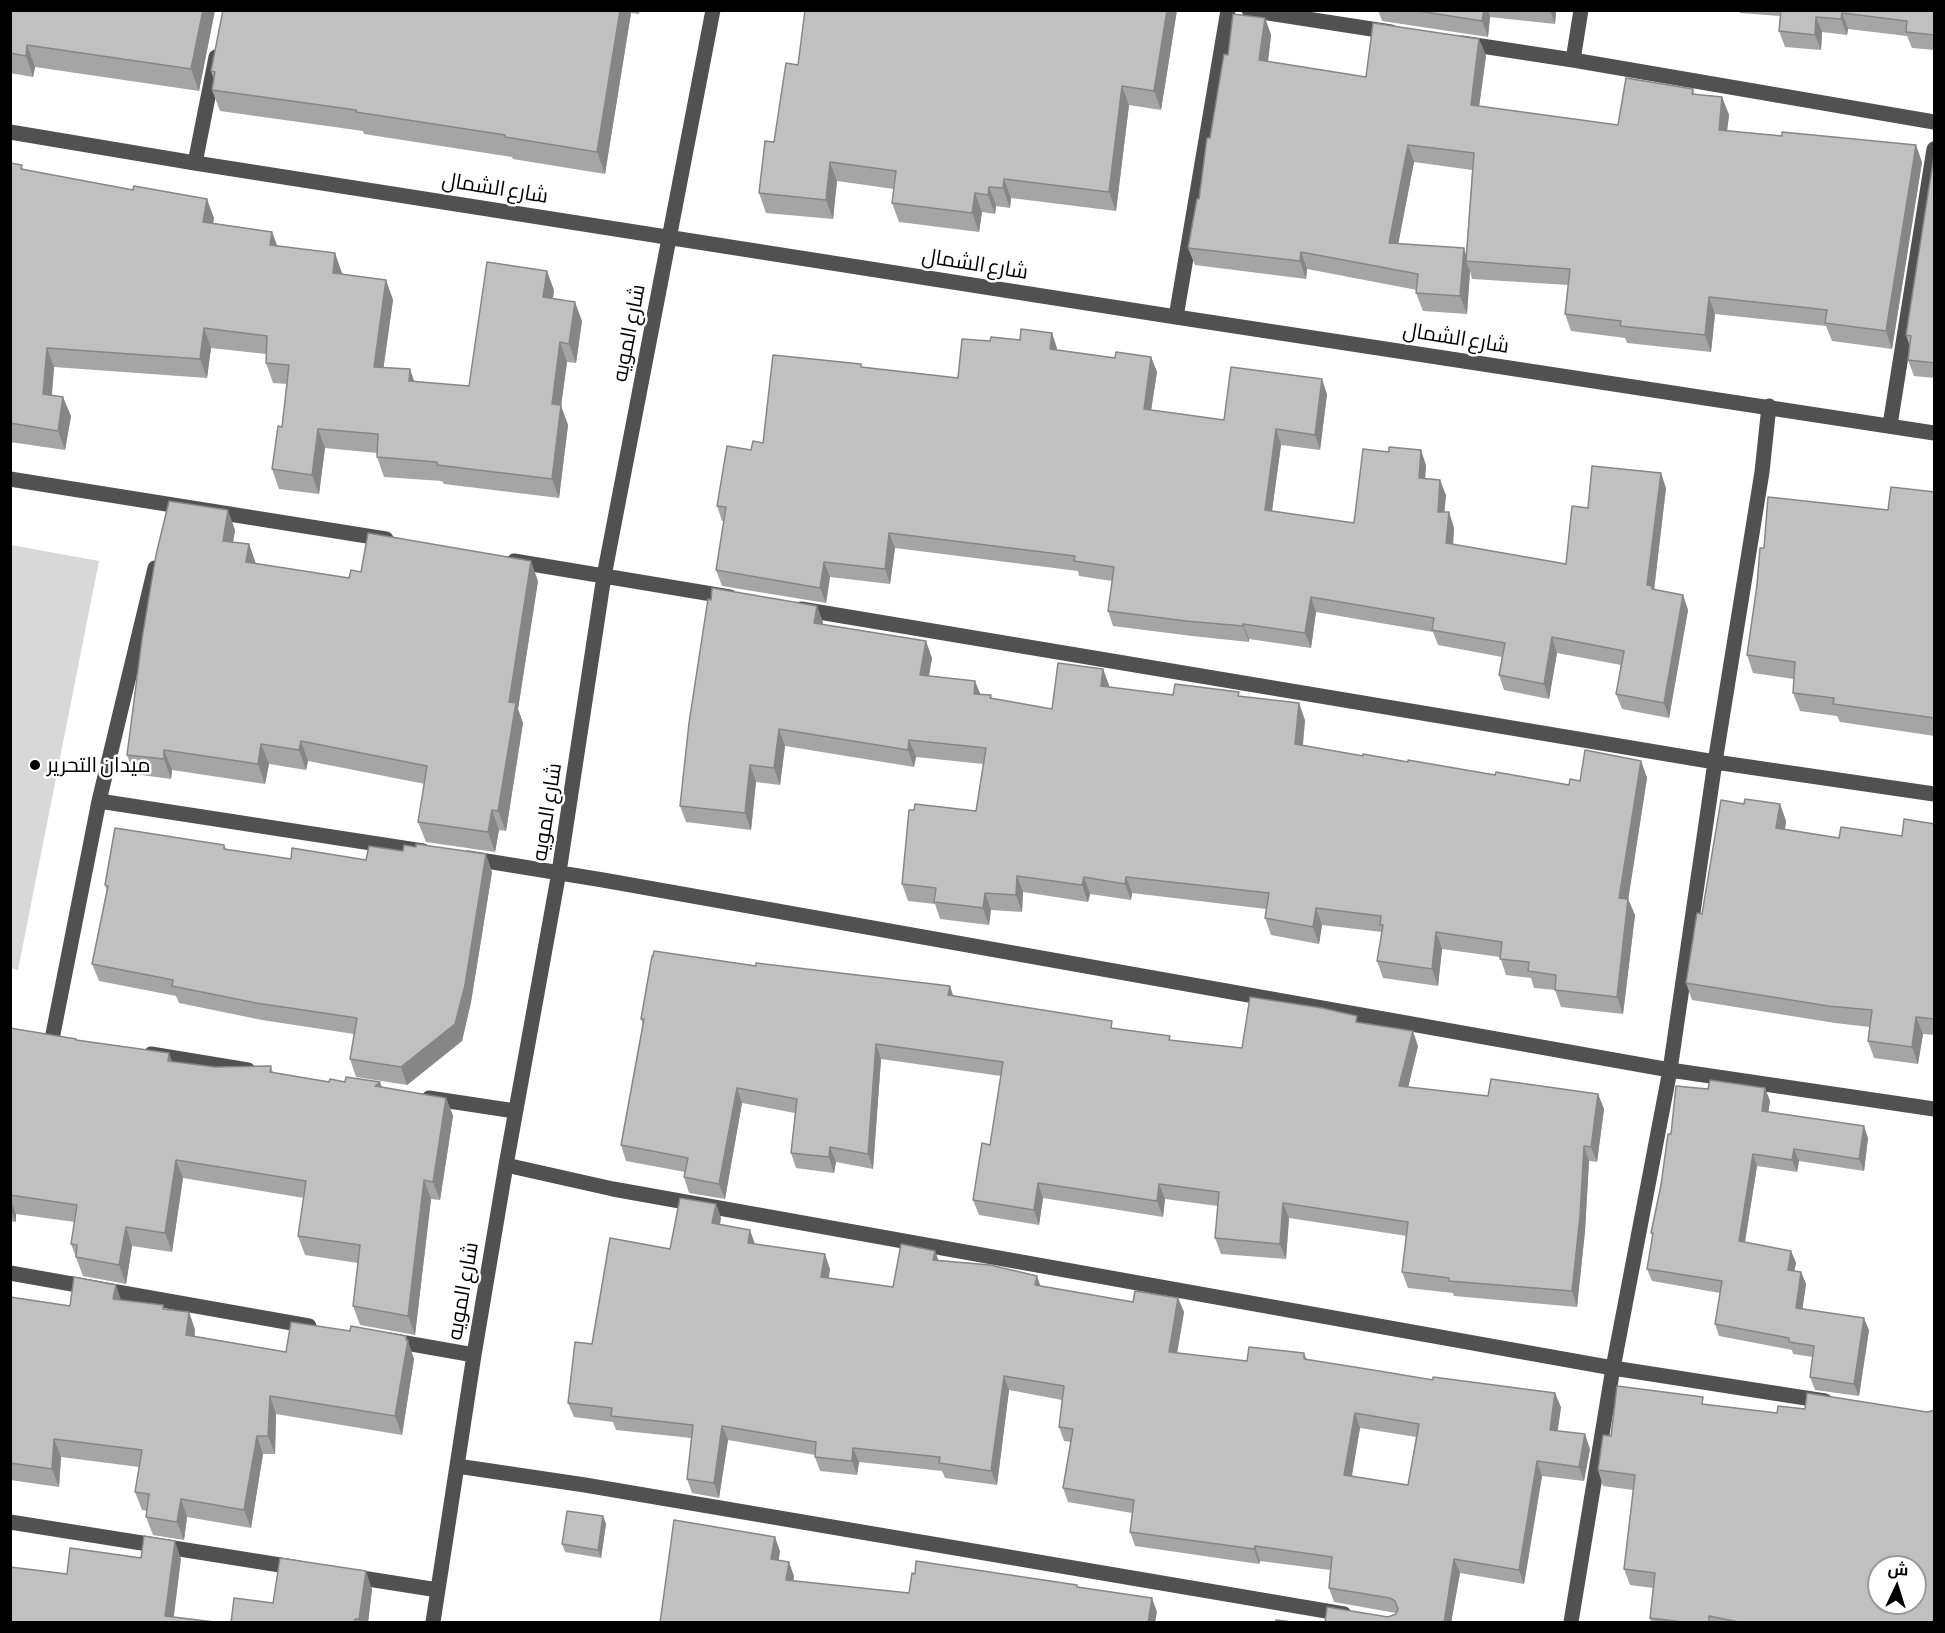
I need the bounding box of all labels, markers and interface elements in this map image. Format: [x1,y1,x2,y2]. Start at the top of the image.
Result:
street label: شارع الشمال [440,167,550,209]
street label: شارع الشمال [920,243,1030,285]
street label: شارع المويه [607,282,651,384]
street label: شارع الشمال [1401,317,1511,359]
place label: ميدان التحرير [47,752,151,778]
marker: ميدان التحرير [28,758,42,772]
street label: شارع المويه [527,761,567,863]
street label: شارع المويه [442,1240,484,1342]
north arrow [1867,1555,1927,1615]
text: ش [1887,1559,1909,1579]

